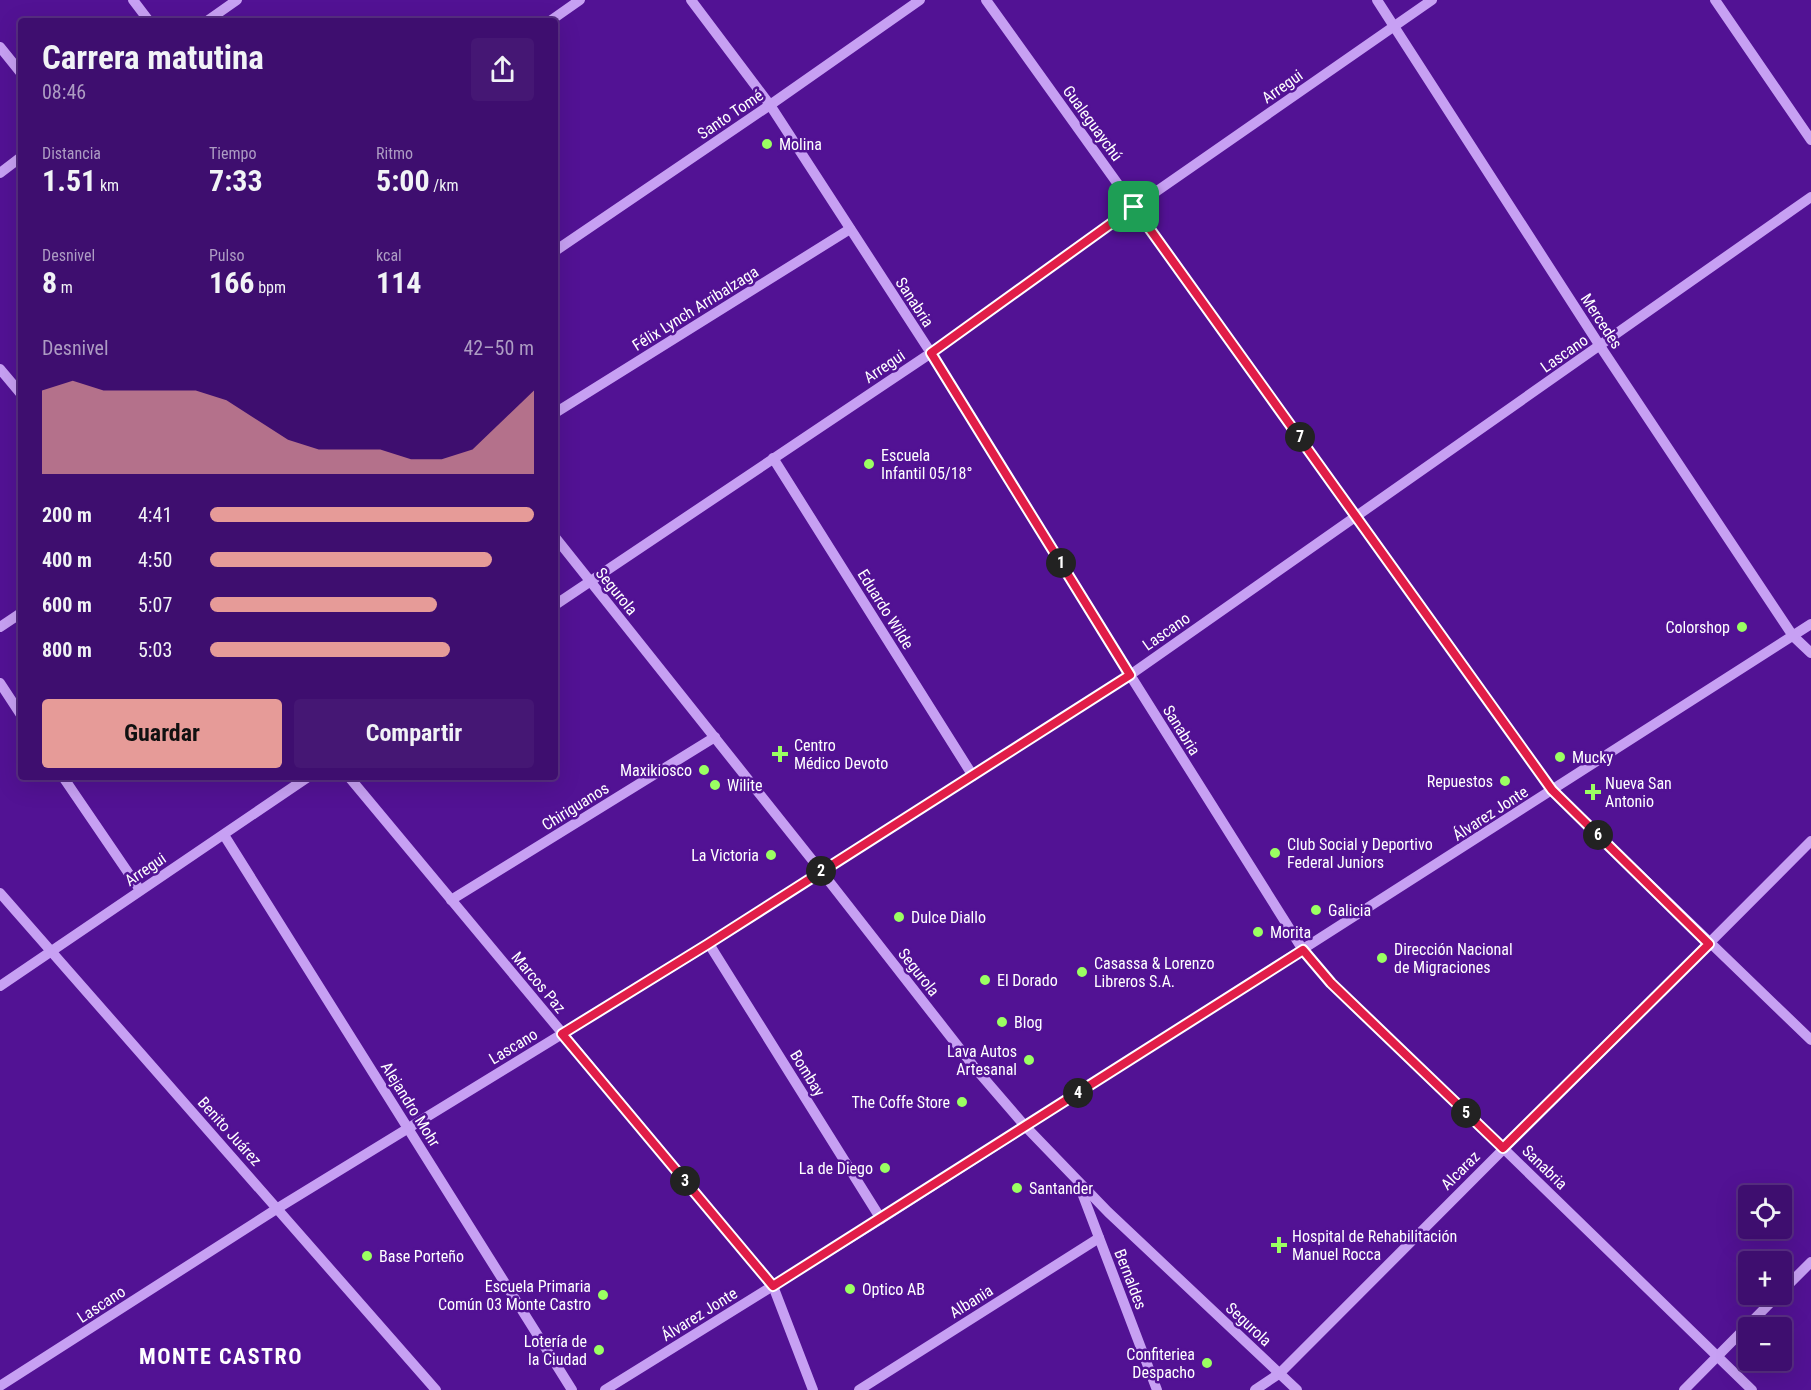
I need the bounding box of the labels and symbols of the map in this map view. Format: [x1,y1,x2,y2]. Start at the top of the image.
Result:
street label: Arregui [1258,66,1306,107]
street label: Gualeguaychú [1059,82,1126,165]
street label: Santo Tomé [694,86,767,143]
place label: Molina [779,135,822,154]
marker: Molina [760,137,774,151]
pin [1108,181,1159,232]
street label: Félix Lynch Arribalzaga [629,262,762,355]
street label: Sanabria [892,274,938,331]
street label: Mercedes [1577,290,1626,352]
street label: Lascano [1537,330,1592,377]
street label: Arregui [860,346,909,387]
pin: 7 [1285,422,1315,452]
place label: Escuela Infantil 05/18° [881,446,972,483]
marker: Escuela Infantil 05/18° [862,457,876,471]
pin: 1 [1046,548,1076,578]
street label: Segurola [592,564,641,619]
street label: Eduardo Wilde [854,566,918,653]
street label: Lascano [1139,608,1194,655]
place label: Colorshop [1665,618,1730,637]
marker: Colorshop [1735,620,1749,634]
street label: Sanabria [1159,702,1204,759]
place label: Centro Médico Devoto [794,736,888,773]
marker: Centro Médico Devoto [771,745,789,763]
place label: Mucky [1572,748,1613,767]
marker: Mucky [1553,750,1567,764]
place label: Maxikiosco [620,761,692,780]
marker: Maxikiosco [697,763,711,777]
place label: Repuestos [1427,772,1493,791]
marker: Repuestos [1498,774,1512,788]
place label: Nueva San Antonio [1605,774,1672,811]
place label: Wilite [727,776,762,795]
street label: Chiriguanos [538,778,612,834]
marker: Wilite [708,778,722,792]
street label: Álvarez Jonte [1449,782,1531,845]
marker: Nueva San Antonio [1586,785,1600,799]
pin: 6 [1583,820,1613,850]
place label: Club Social y Deportivo Federal Juniors [1287,835,1433,872]
place label: La Victoria [691,846,759,865]
marker: Club Social y Deportivo Federal Juniors [1268,846,1282,860]
marker: La Victoria [764,848,778,862]
street label: Arregui [121,849,170,890]
pin: 2 [806,856,836,886]
place label: Galicia [1328,901,1371,920]
marker: Galicia [1309,903,1323,917]
place label: Dulce Diallo [911,908,986,927]
marker: Dulce Diallo [892,910,906,924]
place label: Morita [1270,923,1311,942]
marker: Morita [1251,925,1265,939]
place label: Dirección Nacional de Migraciones [1394,940,1513,977]
street label: Segurola [894,945,943,1000]
street label: Marcos Paz [507,948,570,1017]
marker: Dirección Nacional de Migraciones [1375,951,1389,965]
place label: Casassa & Lorenzo Libreros S.A. [1094,954,1215,991]
marker: Casassa & Lorenzo Libreros S.A. [1075,965,1089,979]
place label: El Dorado [997,971,1058,990]
marker: El Dorado [978,973,992,987]
place label: Blog [1014,1013,1042,1032]
marker: Blog [995,1015,1009,1029]
street label: Lascano [485,1025,541,1068]
place label: Lava Autos Artesanal [947,1042,1017,1079]
street label: Bombay [786,1047,829,1100]
marker: Lava Autos Artesanal [1022,1053,1036,1067]
street label: Alejandro Mohr [377,1058,444,1150]
pin: 4 [1063,1078,1093,1108]
street label: Benito Juárez [194,1093,266,1170]
place label: The Coffe Store [851,1093,950,1112]
marker: The Coffe Store [955,1095,969,1109]
pin: 5 [1451,1098,1481,1128]
street label: Sanabria [1518,1141,1571,1193]
street label: Alcaraz [1437,1147,1484,1194]
place label: La de Diego [799,1159,873,1178]
marker: La de Diego [878,1161,892,1175]
pin: 3 [670,1166,700,1196]
place label: Santander [1029,1179,1093,1198]
marker: Santander [1010,1181,1024,1195]
place label: Hospital de Rehabilitación Manuel Rocca [1292,1227,1457,1264]
marker: Hospital de Rehabilitación Manuel Rocca [1270,1236,1288,1254]
street label: Bernaldes [1110,1246,1151,1312]
place label: Base Porteño [379,1247,464,1266]
marker: Base Porteño [360,1249,374,1263]
place label: Escuela Primaria Común 03 Monte Castro [438,1277,591,1314]
place label: Optico AB [862,1280,925,1299]
street label: Albania [946,1281,996,1322]
street label: Lascano [74,1282,129,1327]
marker: Optico AB [843,1282,857,1296]
street label: Álvarez Jonte [658,1284,741,1345]
marker: Escuela Primaria Común 03 Monte Castro [596,1288,610,1302]
street label: Segurola [1222,1298,1275,1350]
place label: Lotería de la Ciudad [524,1332,587,1369]
marker: Lotería de la Ciudad [592,1343,606,1357]
district label: MONTE CASTRO [139,1344,303,1369]
place label: Confiteriea Despacho [1126,1345,1195,1382]
marker: Confiteriea Despacho [1200,1356,1214,1370]

